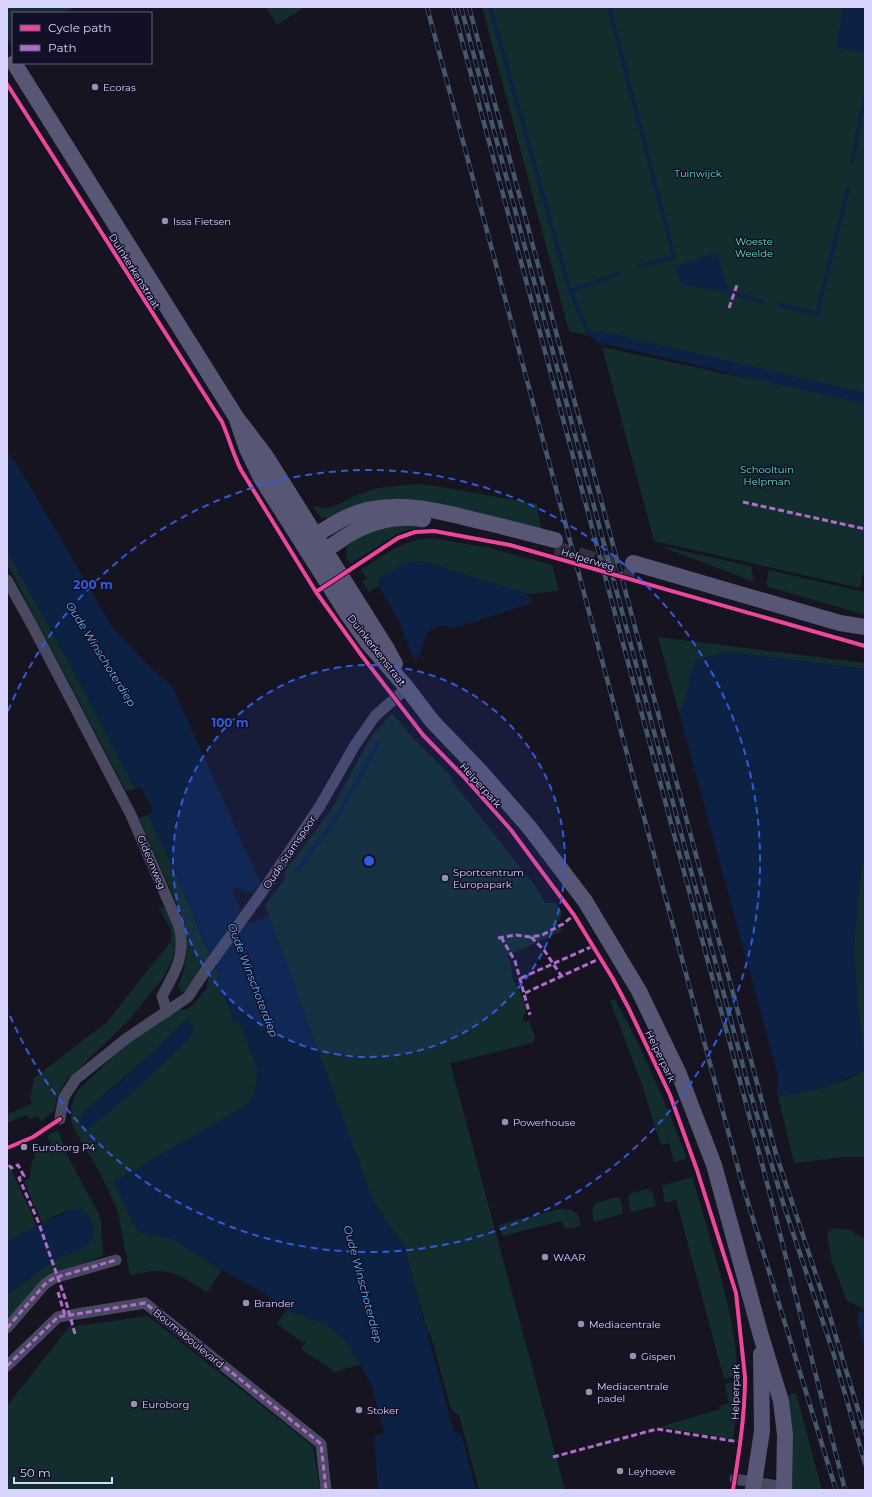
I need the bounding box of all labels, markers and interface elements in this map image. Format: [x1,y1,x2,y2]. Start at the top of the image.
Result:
legend [12,12,152,64]
text: Cycle path [48,20,111,35]
text: Path [48,40,77,55]
place label: Ecoras [103,81,136,94]
marker: Ecoras [90,82,100,92]
park label: Tuinwijck [674,167,722,180]
place label: Issa Fietsen [173,215,231,228]
marker: Issa Fietsen [160,216,170,226]
street label: Duinkerkenstraat [106,231,163,312]
park label: Woeste Weelde [735,235,773,260]
park label: Schooltuin Helpman [740,463,794,488]
street label: Helperweg [559,545,616,574]
text: 200 m [73,577,113,592]
water label: Oude Winschoterdiep [63,599,139,709]
street label: Duinkerkenstraat [345,612,409,689]
text: 100 m [212,715,248,730]
street label: Helperpark [457,760,504,811]
street label: Oude Stamspoor [260,813,319,891]
street label: Gideonweg [134,833,169,891]
centre of rings [362,854,376,868]
place label: Sportcentrum Europapark [453,866,524,891]
marker: Sportcentrum Europapark [440,873,450,883]
water label: Oude Winschoterdiep [225,921,281,1039]
street label: Helperpark [642,1028,679,1084]
place label: Powerhouse [513,1116,575,1129]
marker: Powerhouse [500,1117,510,1127]
place label: Euroborg P4 [32,1141,96,1154]
marker: Euroborg P4 [19,1142,29,1152]
water label: Oude Winschoterdiep [341,1224,385,1344]
place label: WAAR [553,1251,585,1264]
marker: WAAR [540,1252,550,1262]
place label: Brander [254,1297,295,1310]
marker: Brander [241,1298,251,1308]
street label: Boumaboulevard [151,1306,227,1371]
place label: Mediacentrale [589,1318,661,1331]
marker: Mediacentrale [576,1319,586,1329]
place label: Gispen [641,1350,676,1363]
marker: Gispen [628,1351,638,1361]
street label: Helperpark [729,1364,742,1420]
place label: Mediacentrale padel [597,1380,669,1405]
marker: Mediacentrale padel [584,1387,594,1397]
place label: Euroborg [142,1398,189,1411]
marker: Euroborg [129,1399,139,1409]
place label: Stoker [367,1404,399,1417]
marker: Stoker [354,1405,364,1415]
scale bar [14,1459,112,1485]
text: 50 m [20,1465,51,1480]
place label: Leyhoeve [628,1465,676,1478]
marker: Leyhoeve [615,1466,625,1476]

